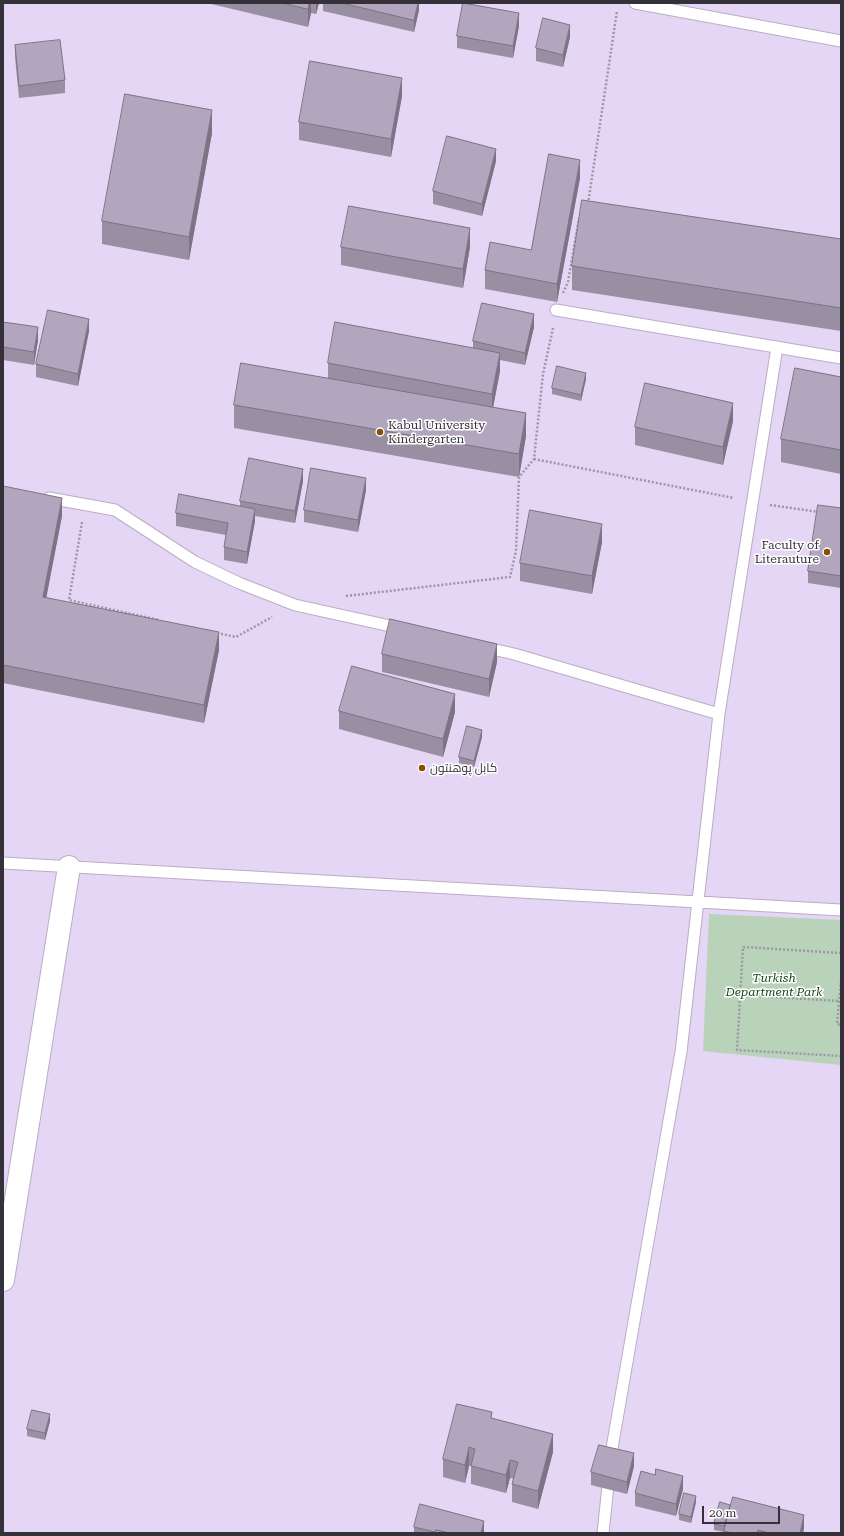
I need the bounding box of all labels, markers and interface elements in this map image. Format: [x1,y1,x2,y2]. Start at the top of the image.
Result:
place label: Kabul University Kindergarten [388,418,485,446]
marker: Kabul University Kindergarten [375,427,385,437]
place label: Faculty of Literauture [755,538,819,566]
marker: Faculty of Literauture [822,547,832,557]
place label: کابل پوهنتون [430,761,497,775]
marker: کابل پوهنتون [417,763,427,773]
park label: Turkish Department Park [725,971,823,999]
scale bar [704,1498,782,1524]
text: 20 m [709,1506,736,1520]

